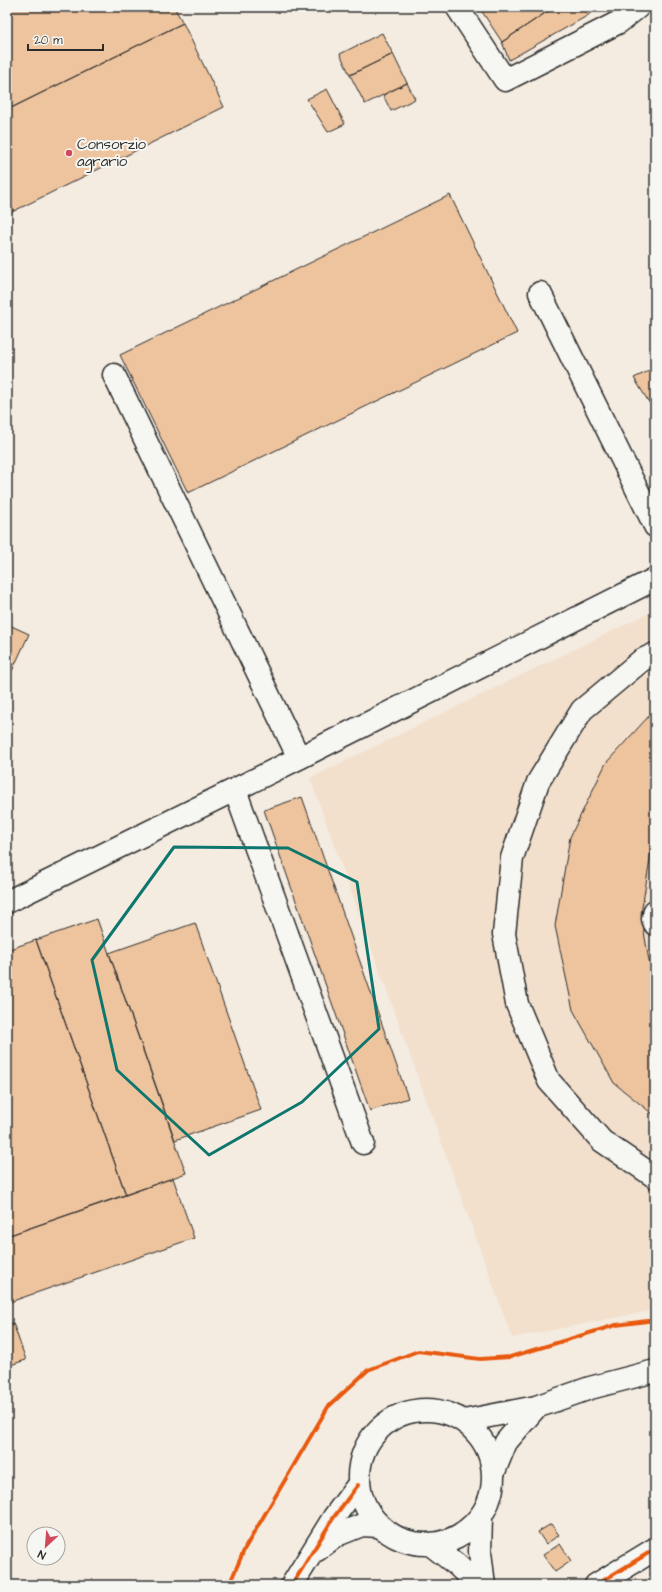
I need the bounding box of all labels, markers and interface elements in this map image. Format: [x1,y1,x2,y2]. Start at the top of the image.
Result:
scale bar [28,26,103,52]
text: 20 m [34,32,63,49]
place label: Consorzio agrario [77,134,146,173]
marker: Consorzio agrario [64,148,74,158]
north arrow [26,1526,66,1566]
text: N [35,1546,48,1563]

